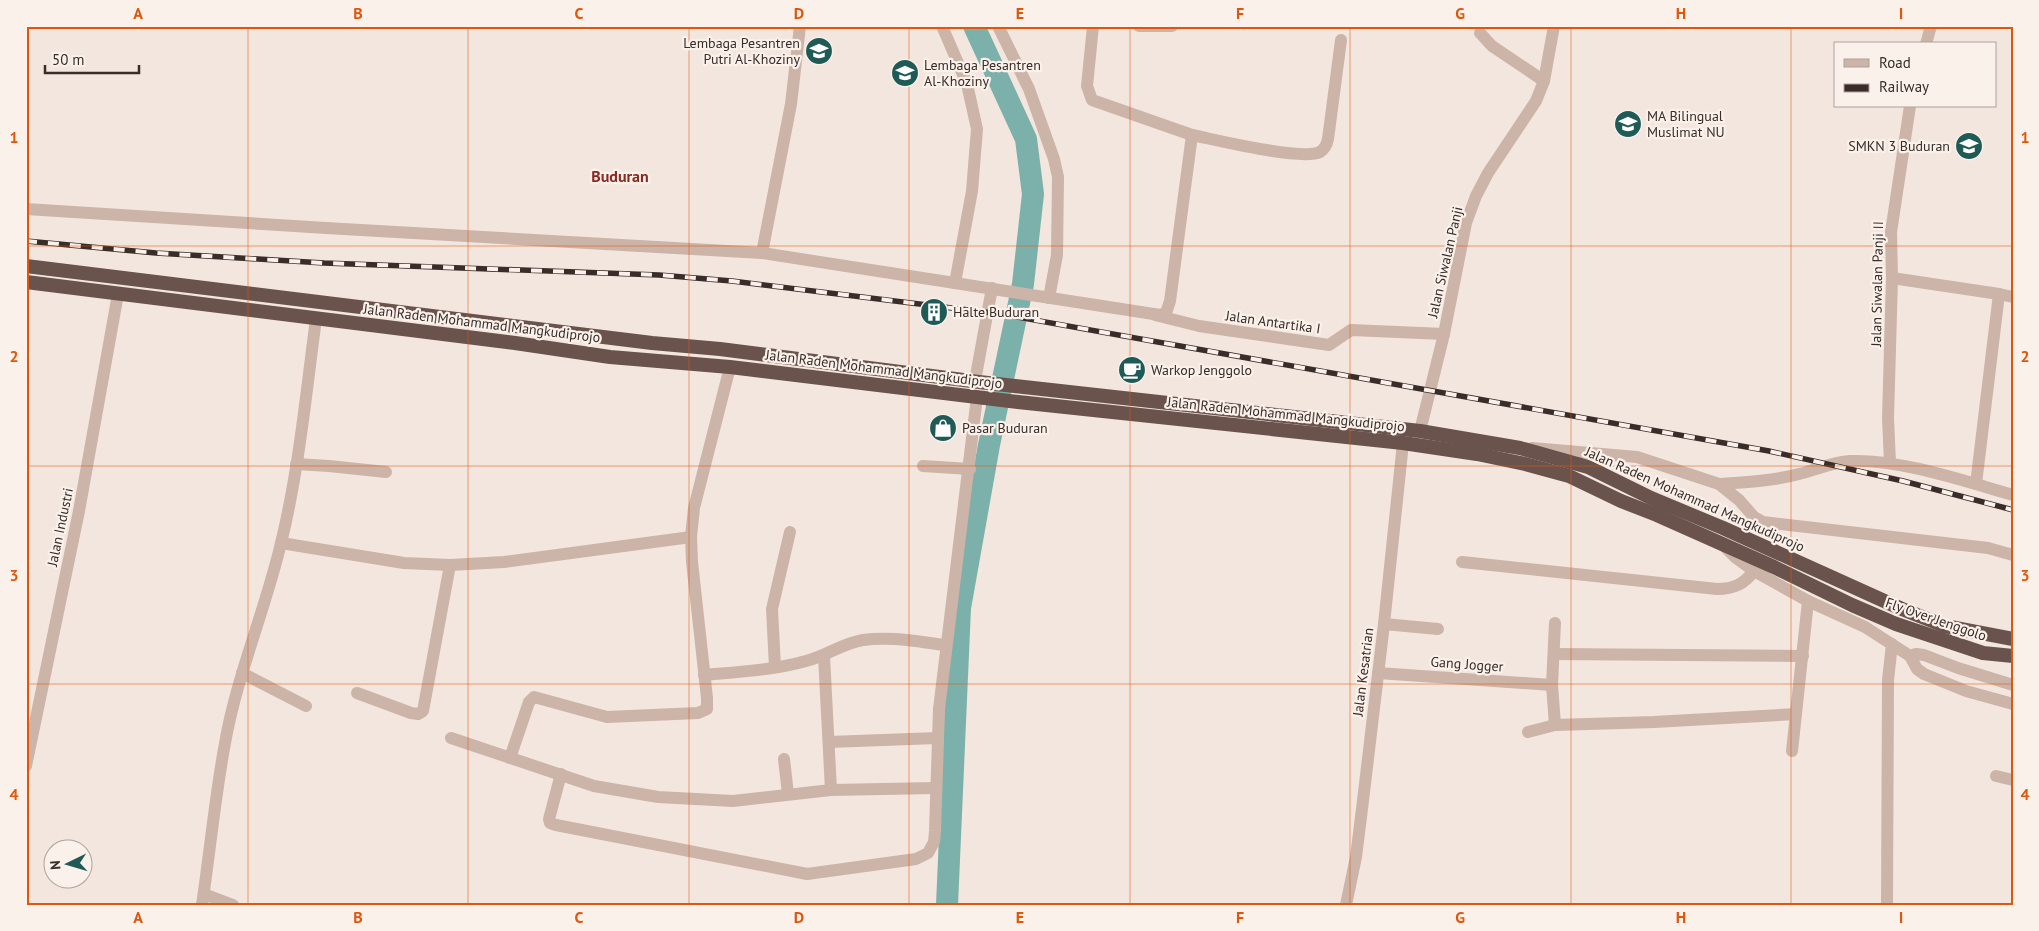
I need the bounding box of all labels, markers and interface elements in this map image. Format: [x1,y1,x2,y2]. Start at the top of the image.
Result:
text: A [133,3,143,23]
text: B [353,3,363,23]
text: C [575,3,584,23]
text: D [794,3,804,23]
text: E [1016,3,1024,23]
text: F [1236,3,1244,23]
text: G [1455,3,1465,23]
text: H [1676,3,1686,23]
text: I [1899,3,1903,23]
place label: Lembaga Pesantren Putri Al-Khoziny [683,34,800,68]
school or university icon: Lembaga Pesantren Putri Al-Khoziny [804,36,834,66]
scale bar [45,42,139,74]
legend [1834,42,1996,108]
text: 50 m [52,50,85,69]
text: Road [1879,53,1911,72]
place label: Lembaga Pesantren Al-Khoziny [924,56,1041,90]
school or university icon: Lembaga Pesantren Al-Khoziny [890,58,920,88]
text: Railway [1879,77,1929,96]
place label: MA Bilingual Muslimat NU [1647,107,1725,141]
school or university icon: MA Bilingual Muslimat NU [1613,109,1643,139]
text: 1 [9,127,19,147]
text: 1 [2020,127,2030,147]
school or university icon: SMKN 3 Buduran [1954,131,1984,161]
place label: SMKN 3 Buduran [1848,137,1950,155]
district label: Buduran [591,166,649,186]
street label: Jalan Siwalan Panji [1423,205,1467,320]
street label: Jalan Siwalan Panji II [1867,221,1887,348]
building icon: Halte Buduran [919,297,949,327]
street label: Jalan Raden Mohammad Mangkudiprojo [362,299,601,346]
place label: Halte Buduran [953,303,1039,321]
street label: Jalan Antartika I [1223,306,1322,338]
street label: Jalan Raden Mohammad Mangkudiprojo [764,345,1003,392]
text: 2 [9,346,19,366]
text: 2 [2020,346,2030,366]
cafe icon: Warkop Jenggolo [1117,355,1147,385]
place label: Warkop Jenggolo [1151,361,1252,379]
street label: Jalan Raden Mohammad Mangkudiprojo [1165,392,1406,435]
shop icon: Pasar Buduran [928,413,958,443]
place label: Pasar Buduran [962,419,1048,437]
street label: Jalan Raden Mohammad Mangkudiprojo [1581,442,1808,556]
street label: Jalan Industri [43,486,77,569]
text: 3 [9,565,19,585]
text: 3 [2020,565,2030,585]
street label: Fly Over Jenggolo [1883,593,1989,645]
street label: Jalan Kesatrian [1349,627,1377,718]
street label: Gang Jogger [1430,652,1504,676]
text: 4 [9,784,19,804]
text: 4 [2020,784,2030,804]
north arrow [42,838,92,888]
text: N [46,860,64,871]
text: A [133,907,143,927]
text: B [353,907,363,927]
text: C [575,907,584,927]
text: D [794,907,804,927]
text: E [1016,907,1024,927]
text: F [1236,907,1244,927]
text: G [1455,907,1465,927]
text: H [1676,907,1686,927]
text: I [1899,907,1903,927]

